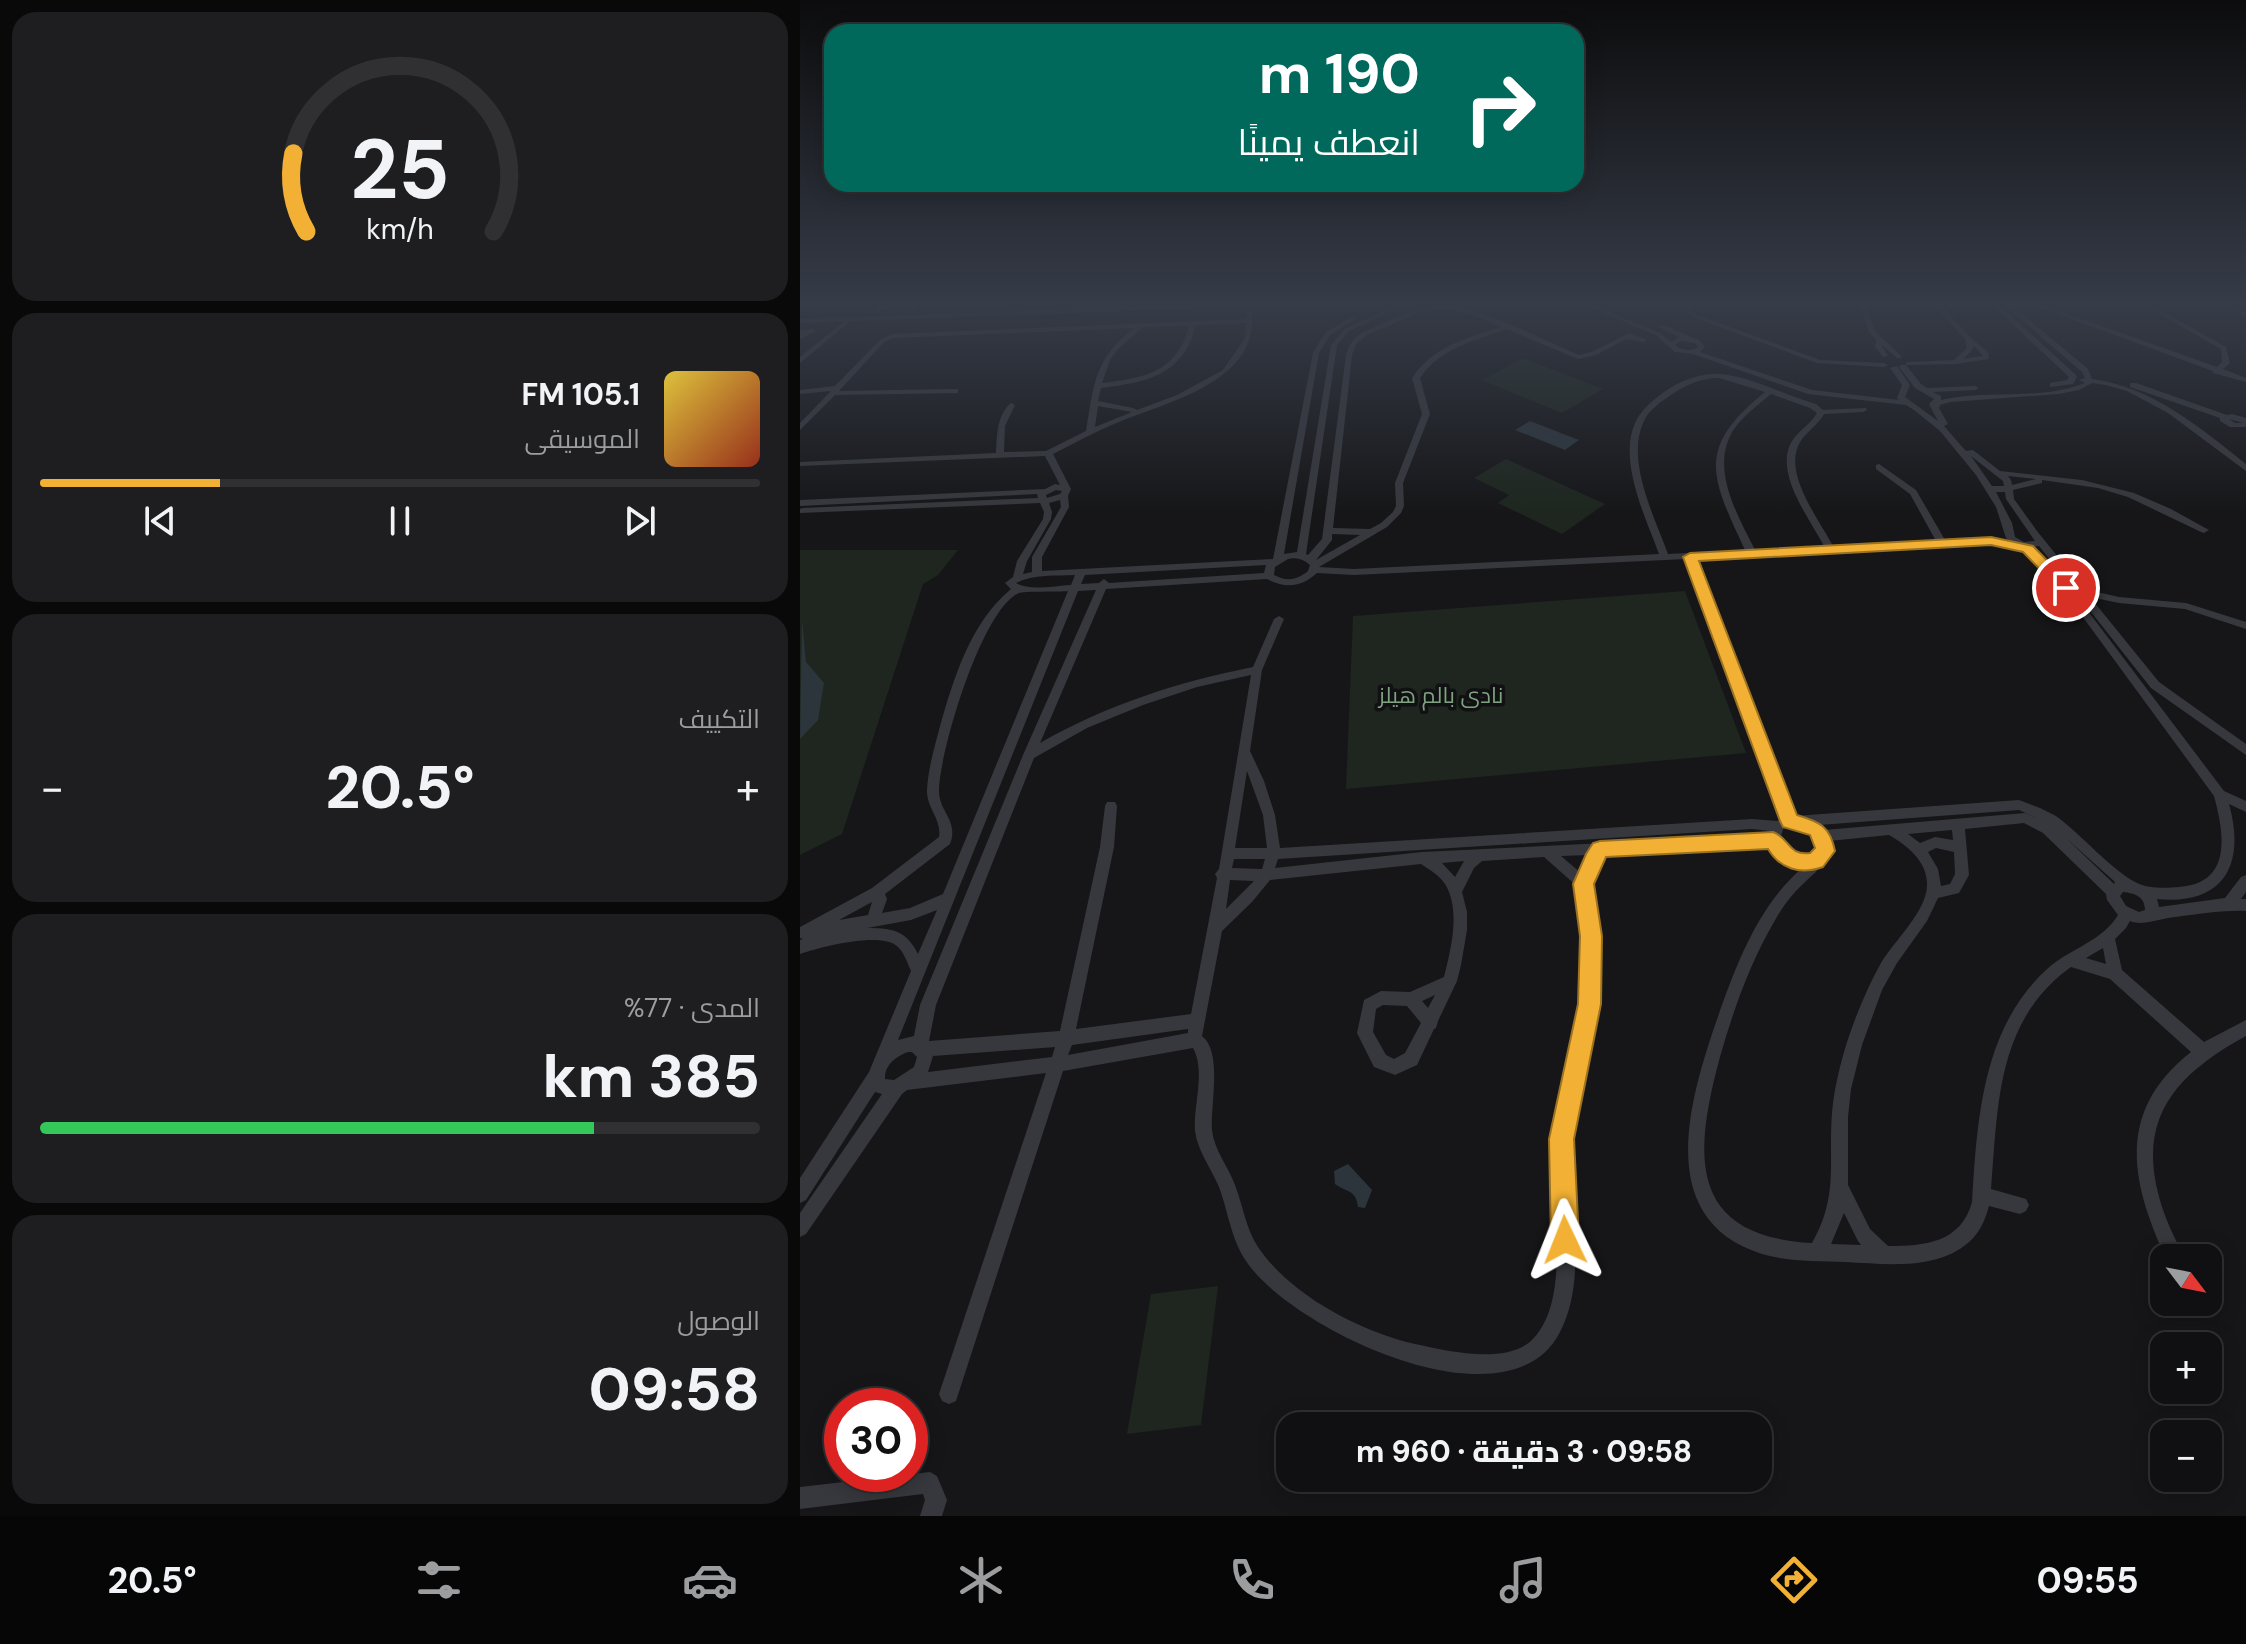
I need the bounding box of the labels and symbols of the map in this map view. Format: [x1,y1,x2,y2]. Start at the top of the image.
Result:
pin [2032,554,2100,622]
park label: نادى بالم هيلز [1377,681,1503,711]
position arrow [1523,1198,1607,1282]
north arrow [2150,1244,2222,1316]
speed limit sign: 30 [824,1388,928,1492]

